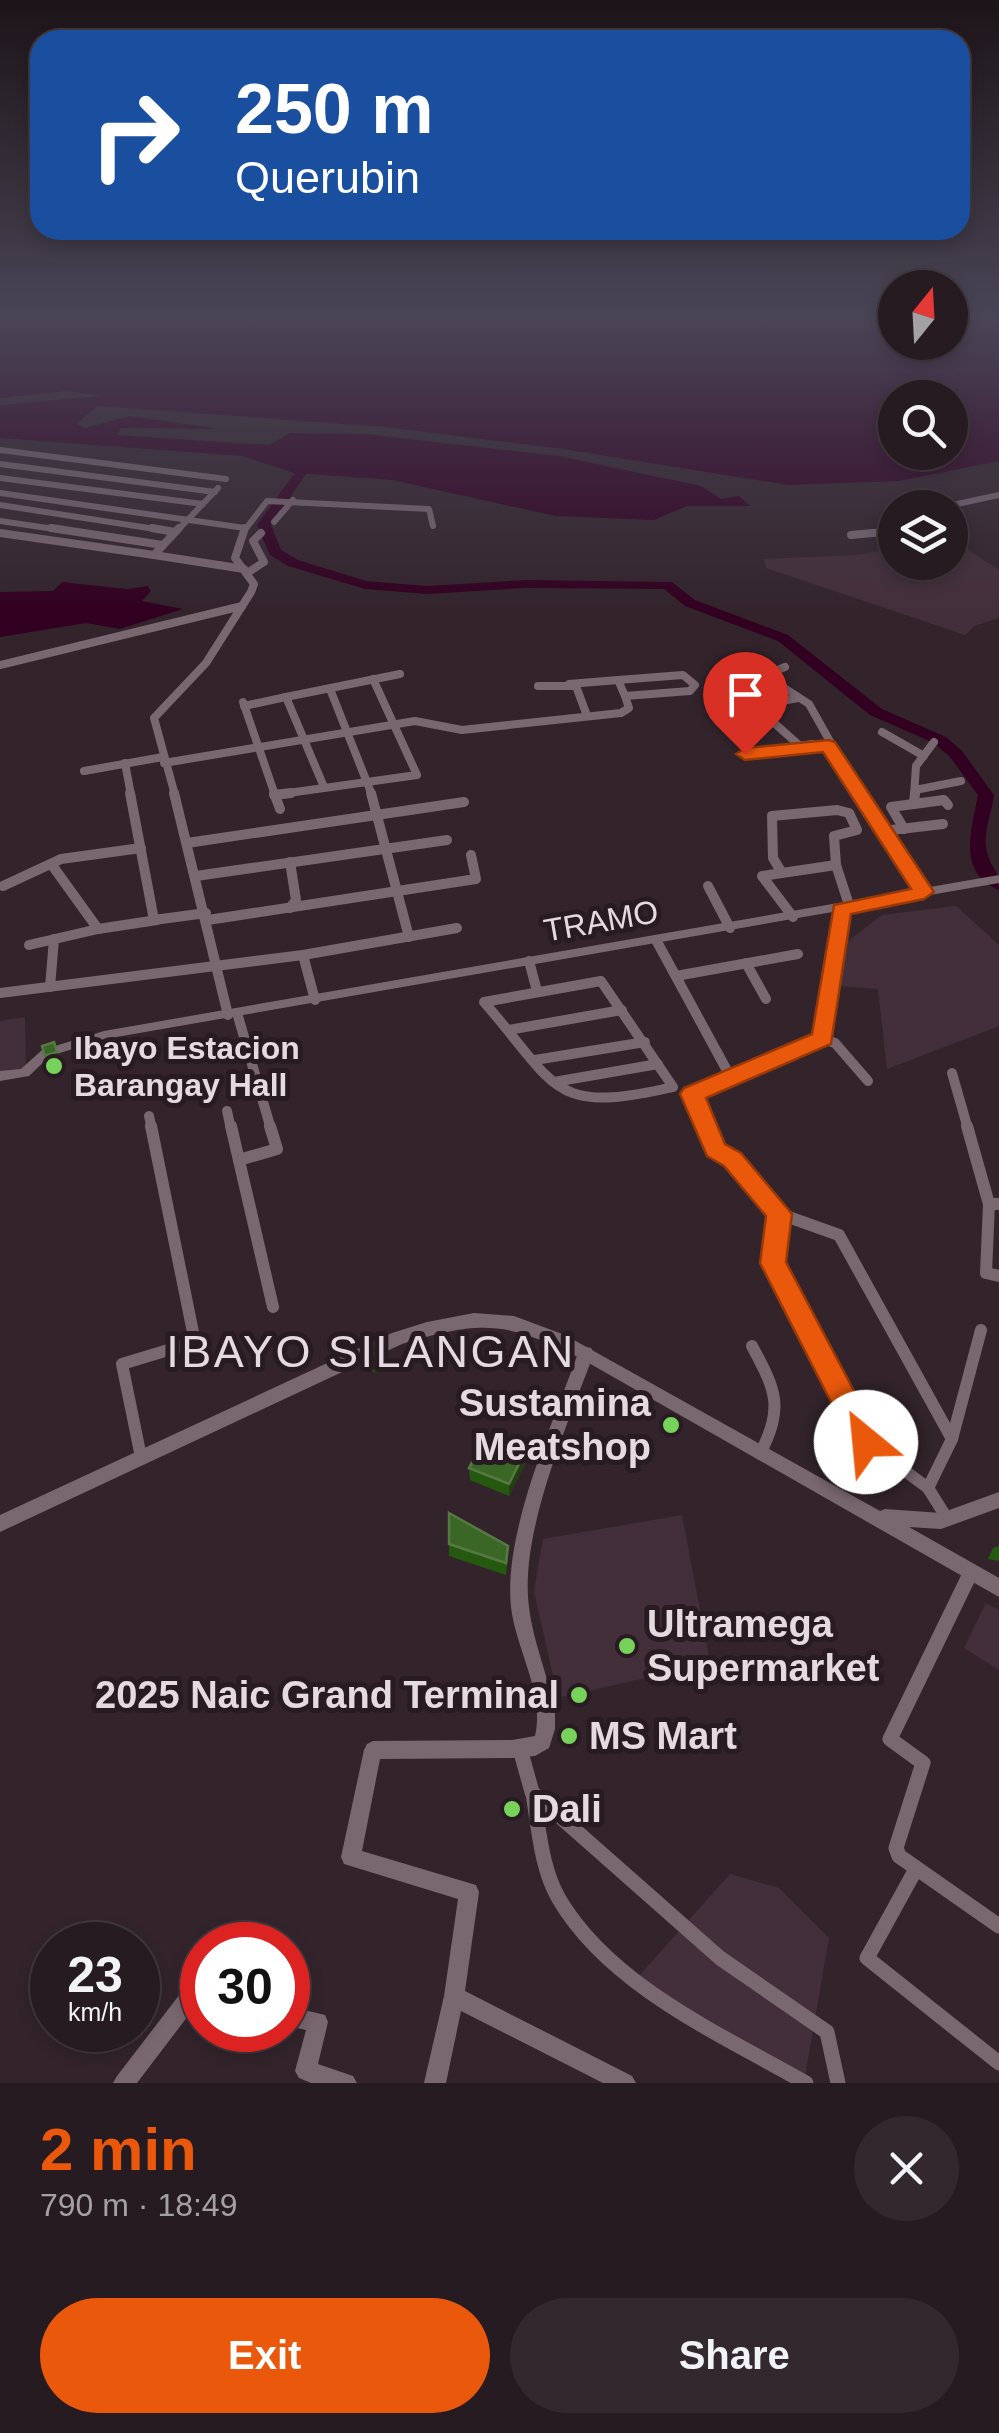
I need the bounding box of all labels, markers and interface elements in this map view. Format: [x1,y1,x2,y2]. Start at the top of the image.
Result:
icon: right [70,70,200,200]
text: 250 m [235,70,433,148]
text: Querubin [235,152,420,203]
north arrow [878,270,968,360]
map controls [878,270,968,580]
button: search [878,380,968,470]
button: layers [878,490,968,580]
pin [703,652,788,755]
icon: arrive [718,667,773,722]
street label: TRAMO [541,893,661,949]
place label: Ibayo Estacion Barangay Hall [74,1030,300,1103]
marker: Ibayo Estacion Barangay Hall [43,1055,65,1077]
district label: IBAYO SILANGAN [166,1326,576,1377]
place label: Sustamina Meatshop [459,1382,652,1468]
position arrow [814,1390,918,1494]
marker: Sustamina Meatshop [660,1414,682,1436]
place label: Ultramega Supermarket [647,1603,880,1689]
marker: Ultramega Supermarket [616,1635,638,1657]
place label: 2025 Naic Grand Terminal [95,1674,559,1716]
marker: 2025 Naic Grand Terminal [568,1684,590,1706]
place label: MS Mart [589,1715,737,1757]
marker: MS Mart [558,1725,580,1747]
place label: Dali [532,1788,602,1830]
marker: Dali [501,1798,523,1820]
speed limit sign: 30 [180,1922,310,2052]
text: 23 [67,1947,123,2003]
text: km/h [68,1998,122,2026]
text: 2 min [40,2116,197,2183]
button: close [854,2116,959,2221]
text: 790 m · 18:49 [40,2187,237,2223]
button: Exit [40,2298,490,2413]
button: Share [510,2298,959,2413]

